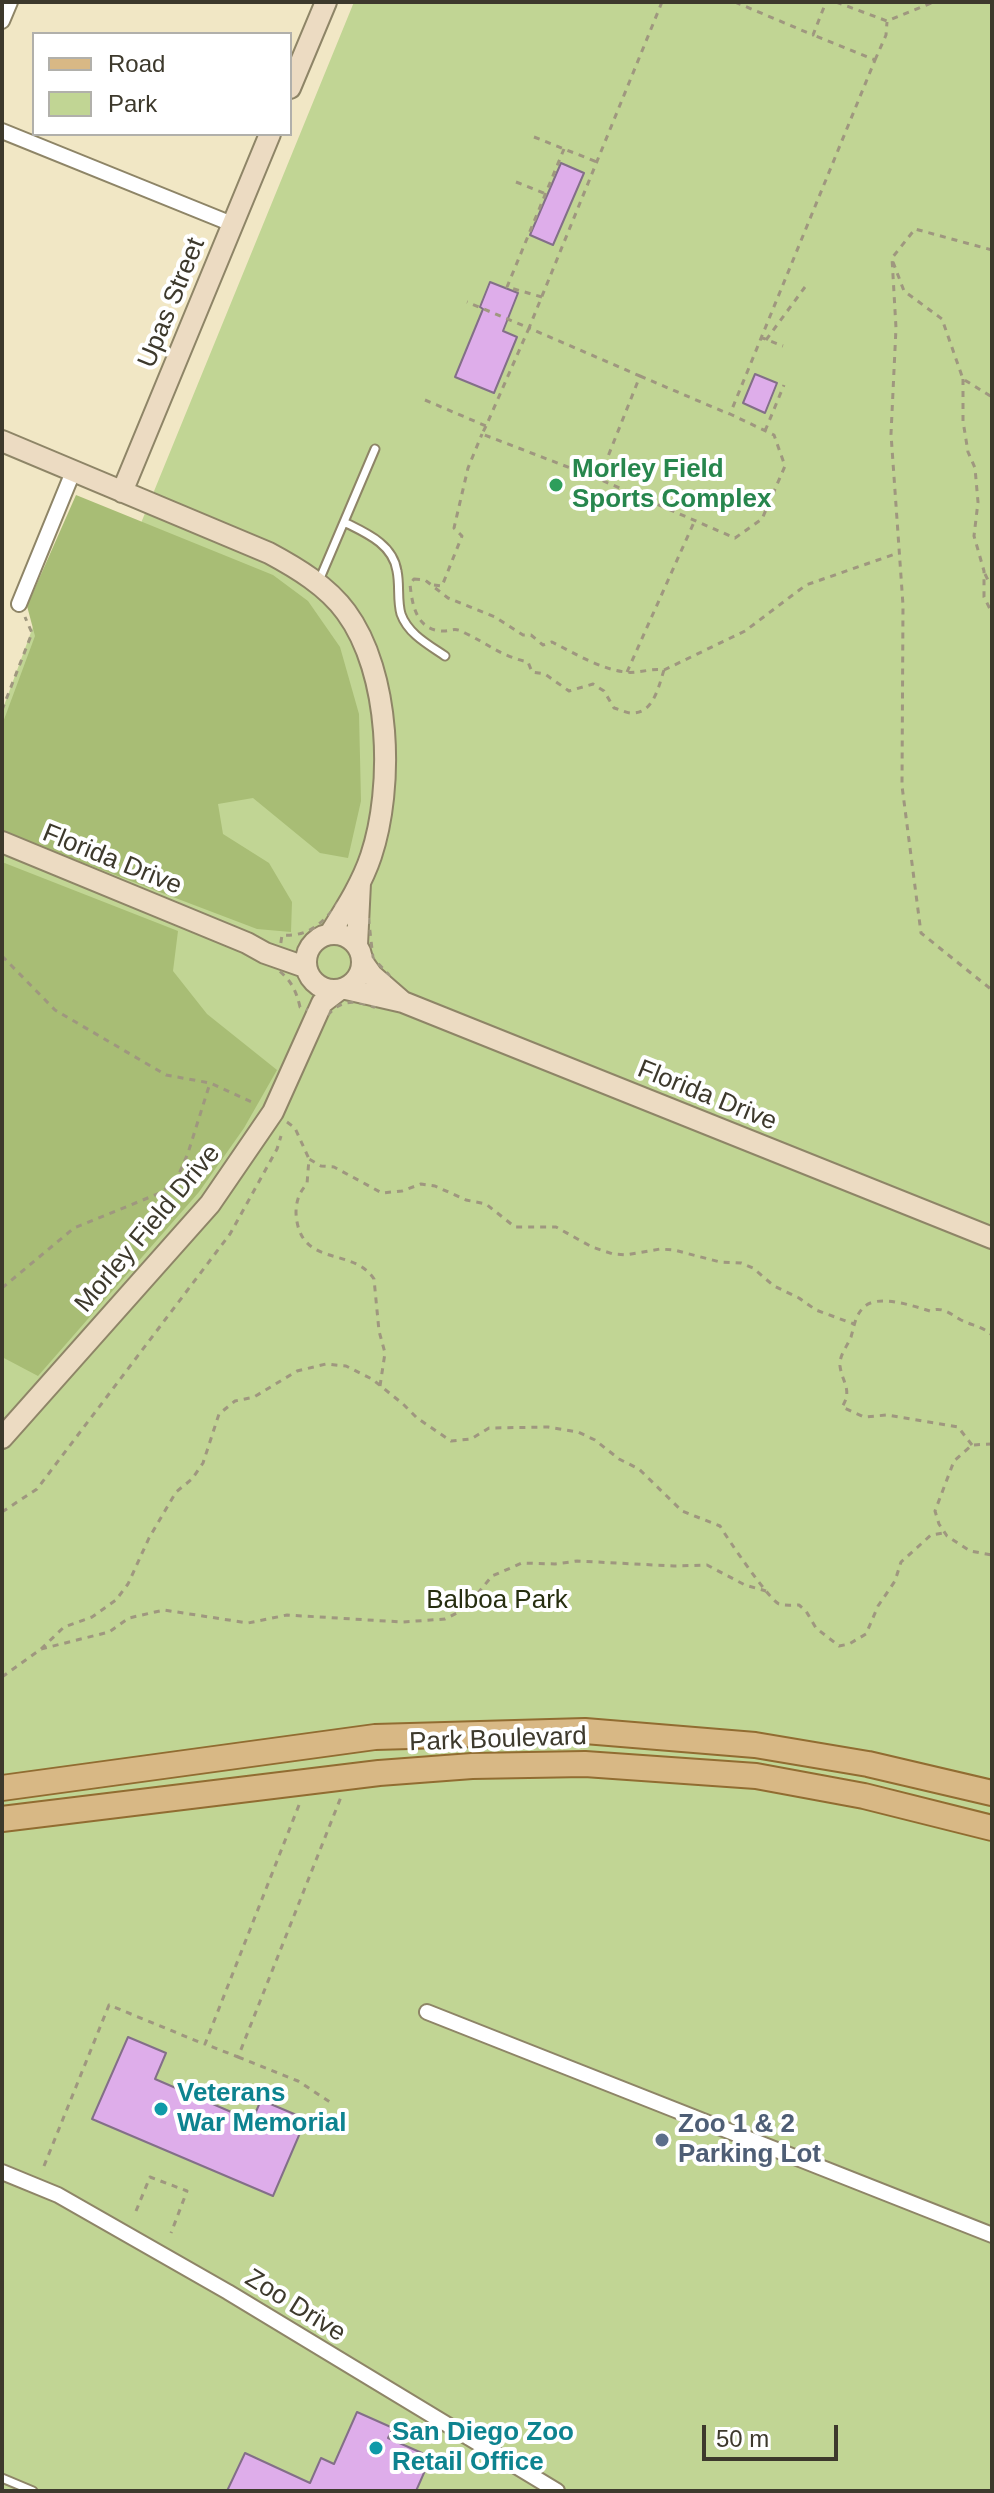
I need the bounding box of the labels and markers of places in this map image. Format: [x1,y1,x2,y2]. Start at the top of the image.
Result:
place label: Morley Field Sports Complex [572,454,771,516]
marker: Morley Field Sports Complex [547,476,565,494]
place label: Veterans War Memorial [177,2078,347,2140]
marker: Veterans War Memorial [152,2100,170,2118]
place label: Zoo 1 & 2 Parking Lot [678,2109,821,2170]
marker: Zoo 1 & 2 Parking Lot [653,2131,671,2149]
place label: San Diego Zoo Retail Office [392,2417,574,2478]
marker: San Diego Zoo Retail Office [367,2439,385,2457]

